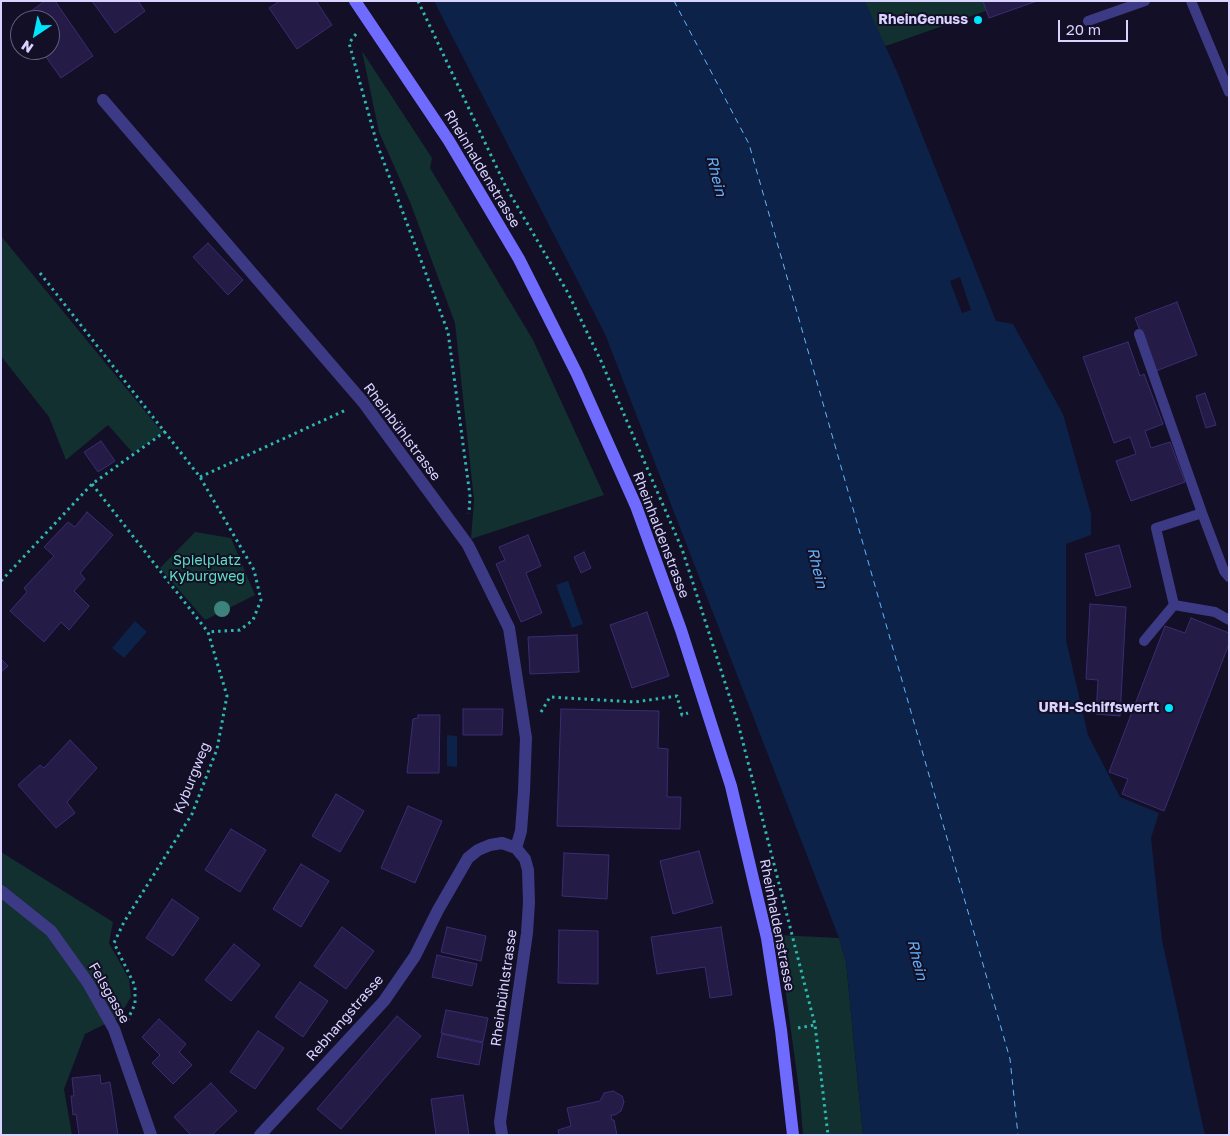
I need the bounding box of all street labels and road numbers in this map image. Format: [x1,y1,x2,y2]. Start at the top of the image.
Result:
street label: Rheinhaldenstrasse [440,107,524,231]
street label: Rheinbühlstrasse [360,380,444,484]
street label: Rheinhaldenstrasse [629,469,693,601]
street label: Kyburgweg [170,740,214,816]
street label: Rheinhaldenstrasse [756,858,798,992]
street label: Rheinbühlstrasse [487,928,521,1048]
street label: Felsgasse [85,959,133,1027]
street label: Rebhangstrasse [303,971,387,1065]

